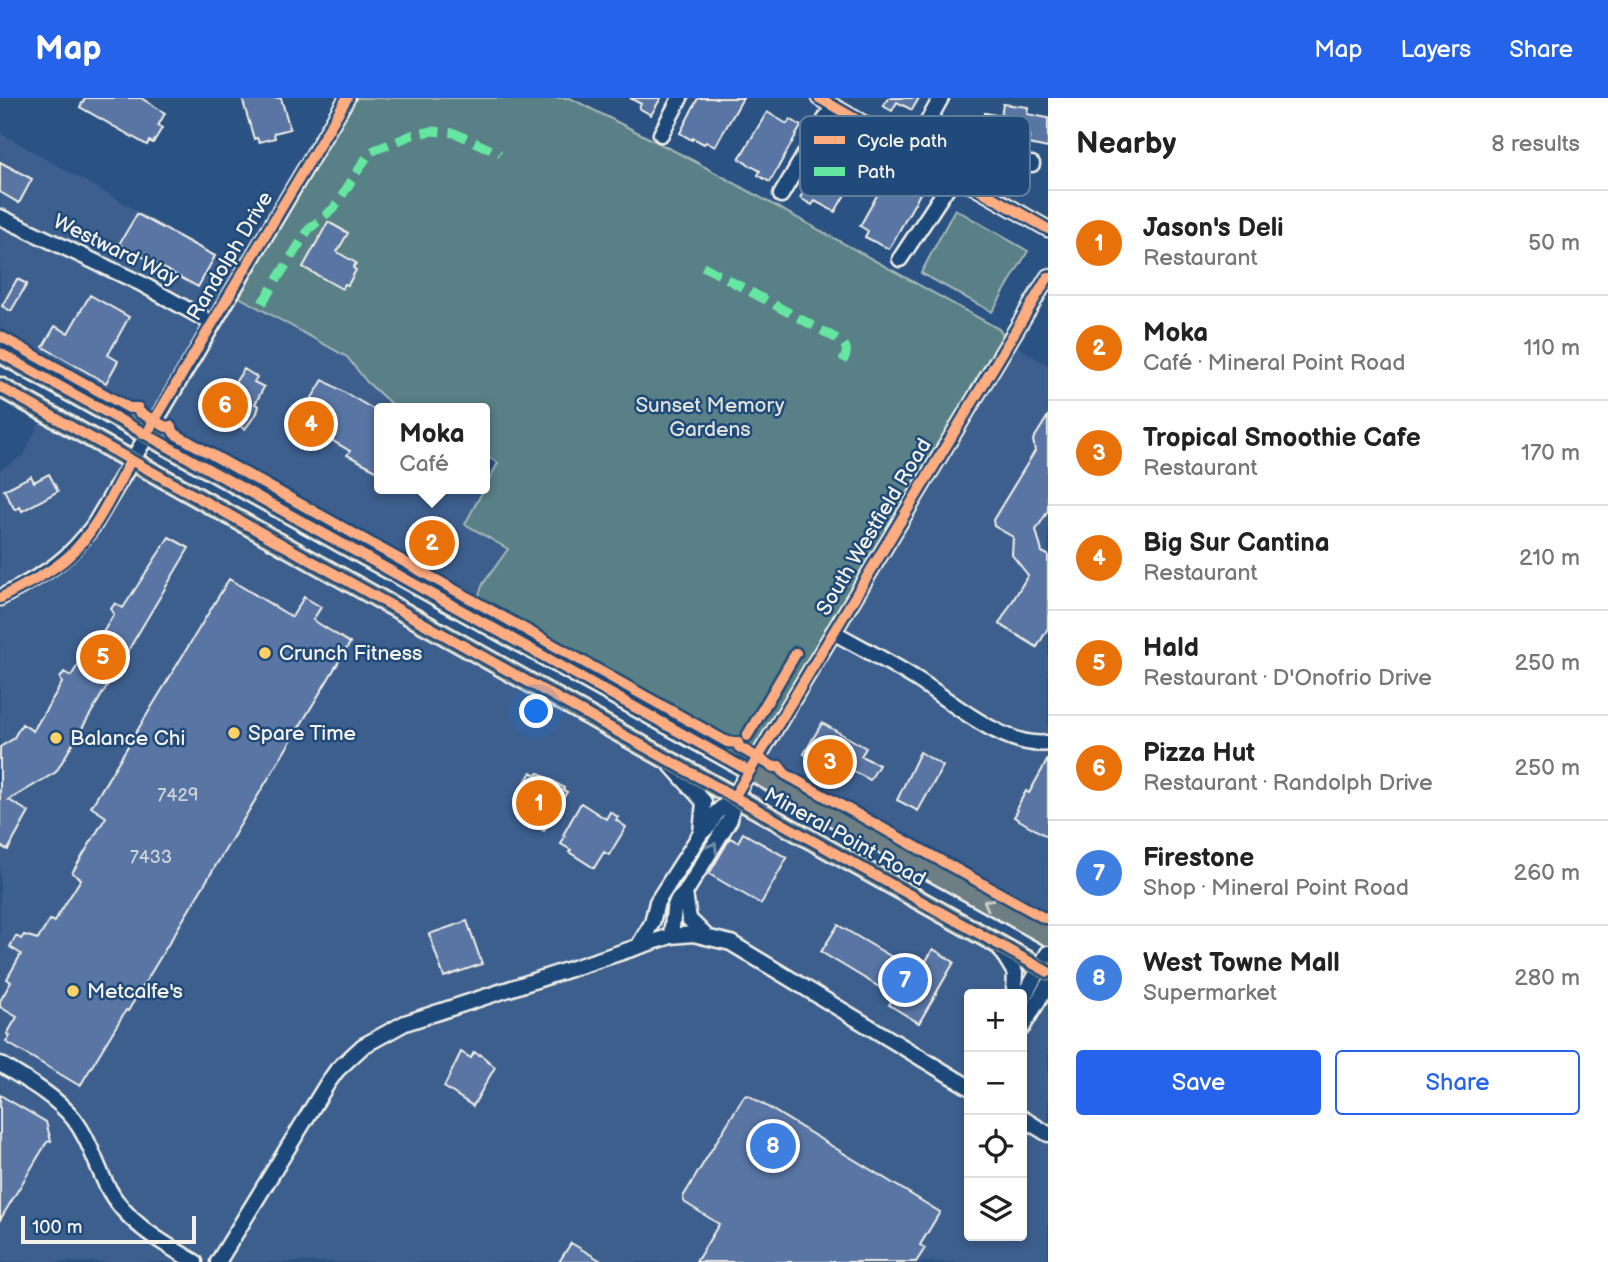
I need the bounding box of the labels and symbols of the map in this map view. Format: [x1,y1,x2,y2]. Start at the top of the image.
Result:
legend [800,116,1030,196]
text: Cycle path [857,130,947,153]
text: Path [857,161,895,184]
street label: Randolph Drive [182,187,278,325]
street label: Westward Way [49,209,183,291]
pin: 6 [202,379,248,431]
park label: Sunset Memory Gardens [635,393,785,442]
pin: 4 [288,398,334,450]
street label: South Westfield Road [811,434,937,620]
pin: 2 [409,517,455,569]
pin: 5 [80,631,126,683]
place label: Crunch Fitness [279,641,422,666]
marker: Crunch Fitness [257,645,273,661]
your location [519,694,553,728]
place label: Spare Time [248,721,356,746]
marker: Spare Time [226,725,242,741]
place label: Balance Chi [70,726,185,751]
marker: Balance Chi [48,730,64,746]
pin: 3 [807,736,853,788]
pin: 1 [516,777,562,829]
street label: Mineral Point Road [760,782,930,892]
house number: 7429 [158,785,198,806]
one-way arrow [705,841,718,854]
house number: 7433 [130,847,172,868]
one-way arrow [983,898,995,912]
pin: 7 [882,954,928,1006]
place label: Metcalfe's [87,979,183,1004]
marker: Metcalfe's [65,983,81,999]
pin: 8 [750,1120,796,1172]
scale bar [21,1213,196,1245]

